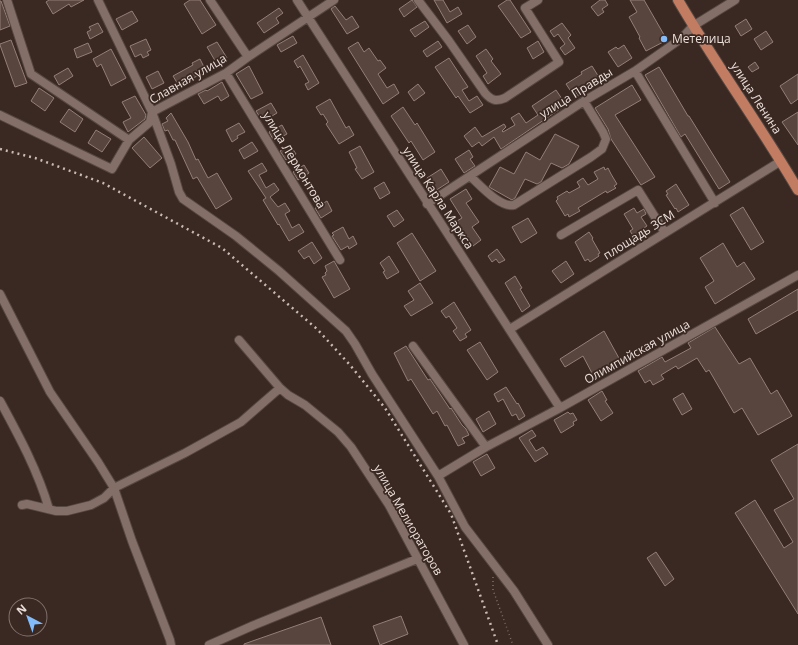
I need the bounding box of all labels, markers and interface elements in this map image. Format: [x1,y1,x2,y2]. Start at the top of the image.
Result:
place label: Метелица [672,30,731,47]
marker: Метелица [659,34,669,44]
street label: Славная улица [146,50,230,108]
street label: улица Ленина [727,59,786,137]
street label: улица Правды [536,63,616,122]
street label: улица Лермонтова [259,108,330,211]
street label: улица Карла Маркса [399,143,478,252]
street label: площадь ЗСМ [600,206,678,263]
street label: Олимпийская улица [581,315,693,388]
street label: улица Мелиораторов [370,461,447,578]
north arrow [8,597,48,637]
text: N [13,600,29,618]

